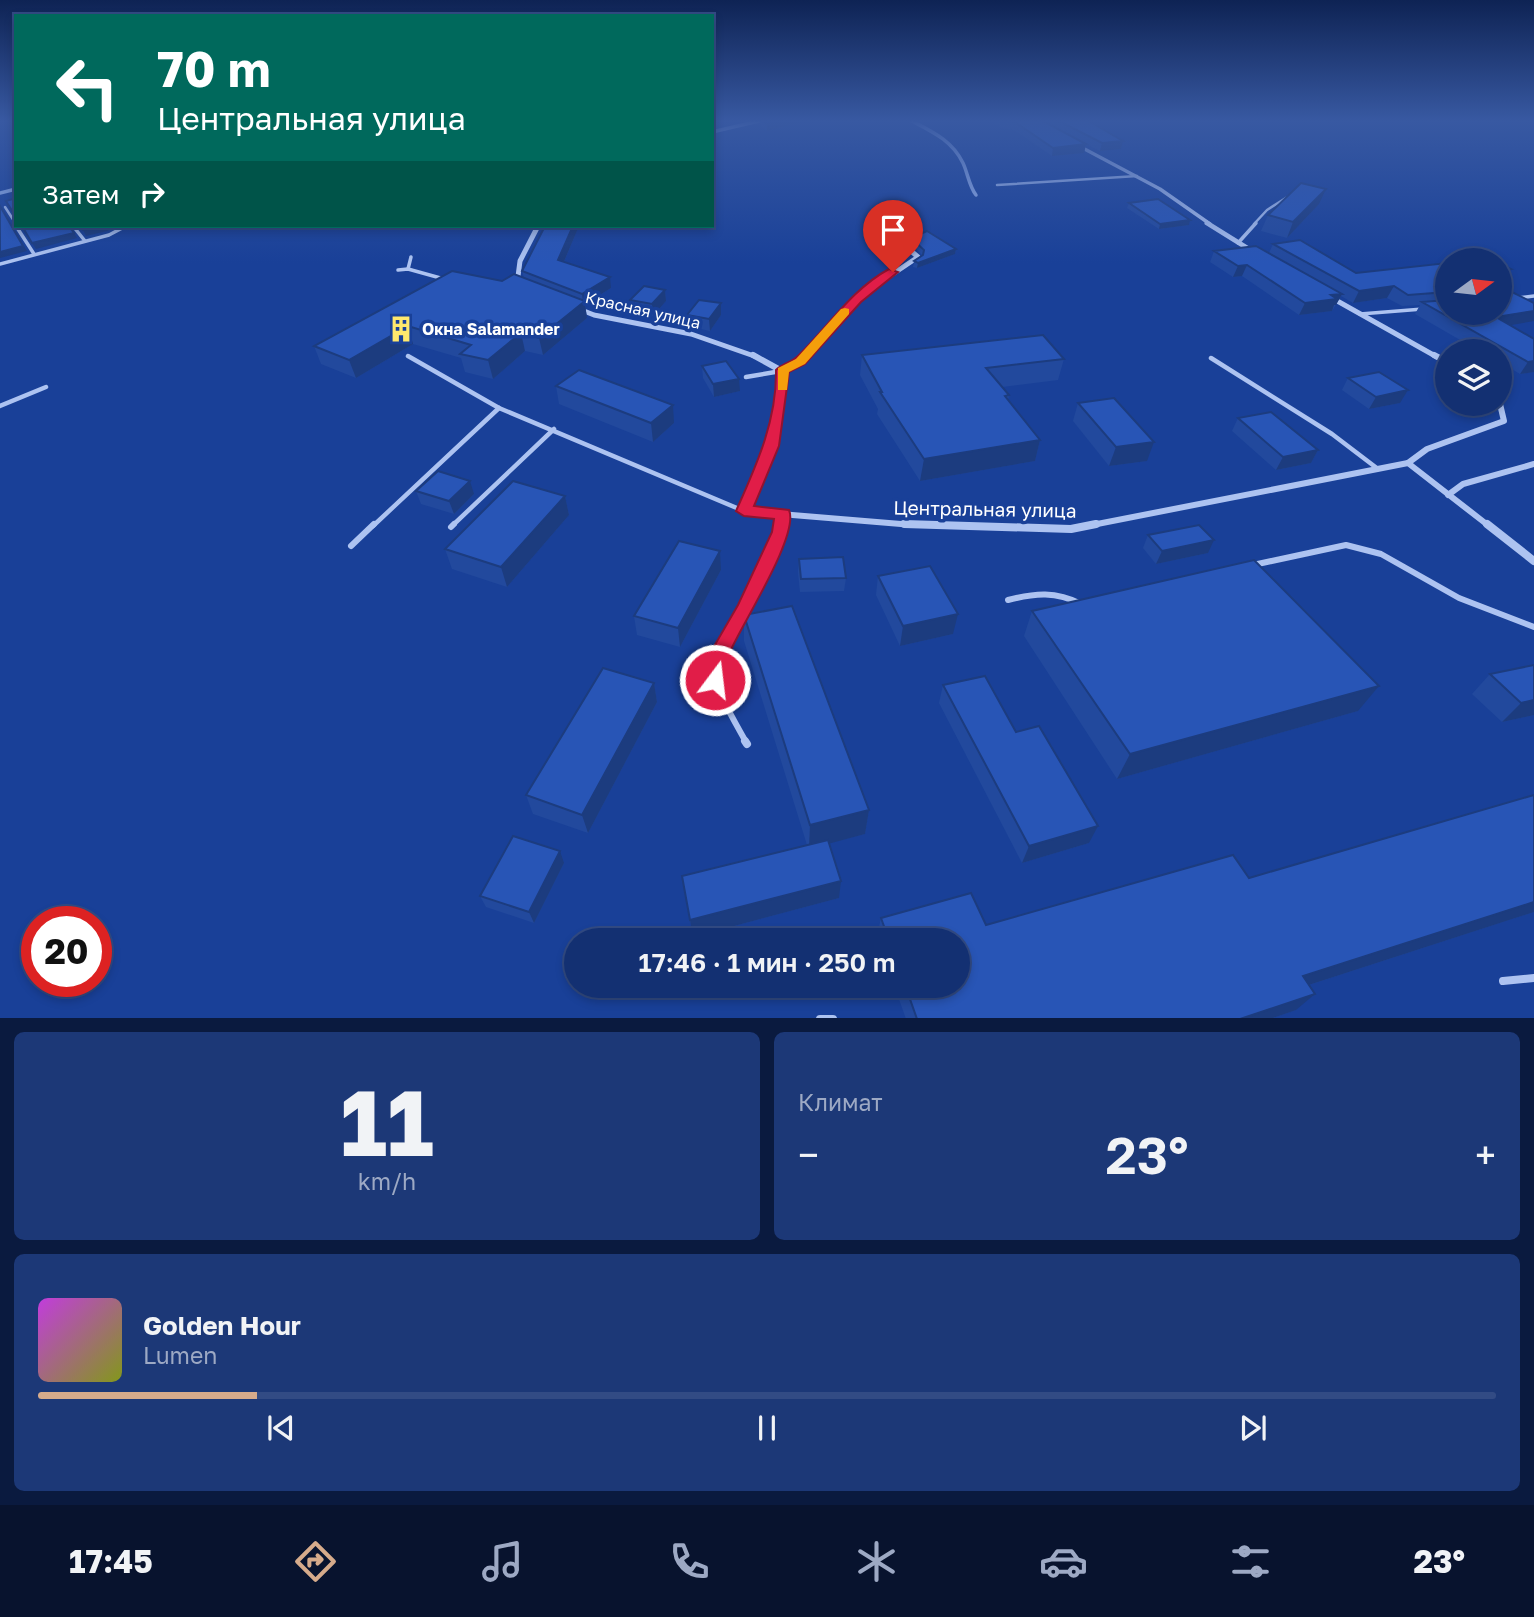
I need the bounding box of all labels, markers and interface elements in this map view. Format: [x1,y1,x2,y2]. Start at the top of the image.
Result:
text: 70 m [157,39,271,98]
icon: left [42,42,133,133]
text: Центральная улица [157,99,466,137]
icon: right [133,175,171,213]
text: Затем [42,179,119,210]
pin [863,200,923,272]
icon: arrive [874,211,912,249]
north arrow [1435,248,1512,326]
map controls [1435,248,1512,416]
street label: Красная улица [583,287,703,333]
building icon: Окна Salamander [386,314,416,344]
place label: Окна Salamander [422,319,560,339]
button: layers [1435,339,1512,416]
street label: Центральная улица [893,495,1077,522]
position arrow [678,643,752,717]
speed limit sign: 20 [21,906,112,997]
text: 17:46 · 1 мин · 250 m [639,947,895,978]
text: 11 [340,1067,434,1176]
text: Климат [798,1088,883,1116]
text: 23° [1106,1123,1188,1185]
text: − [798,1132,819,1177]
text: + [1475,1132,1496,1177]
text: km/h [358,1167,416,1195]
text: Golden Hour [143,1310,301,1341]
text: Lumen [143,1341,217,1369]
icon: previous [262,1409,300,1447]
icon: pause [748,1409,786,1447]
icon: next [1234,1409,1272,1447]
icon: directions [291,1537,340,1586]
icon: music [478,1537,527,1586]
icon: phone [665,1537,714,1586]
icon: climate [852,1537,901,1586]
icon: car [1039,1537,1088,1586]
icon: filters [1226,1537,1275,1586]
text: 17:45 [69,1542,153,1580]
text: 23° [1413,1542,1465,1580]

